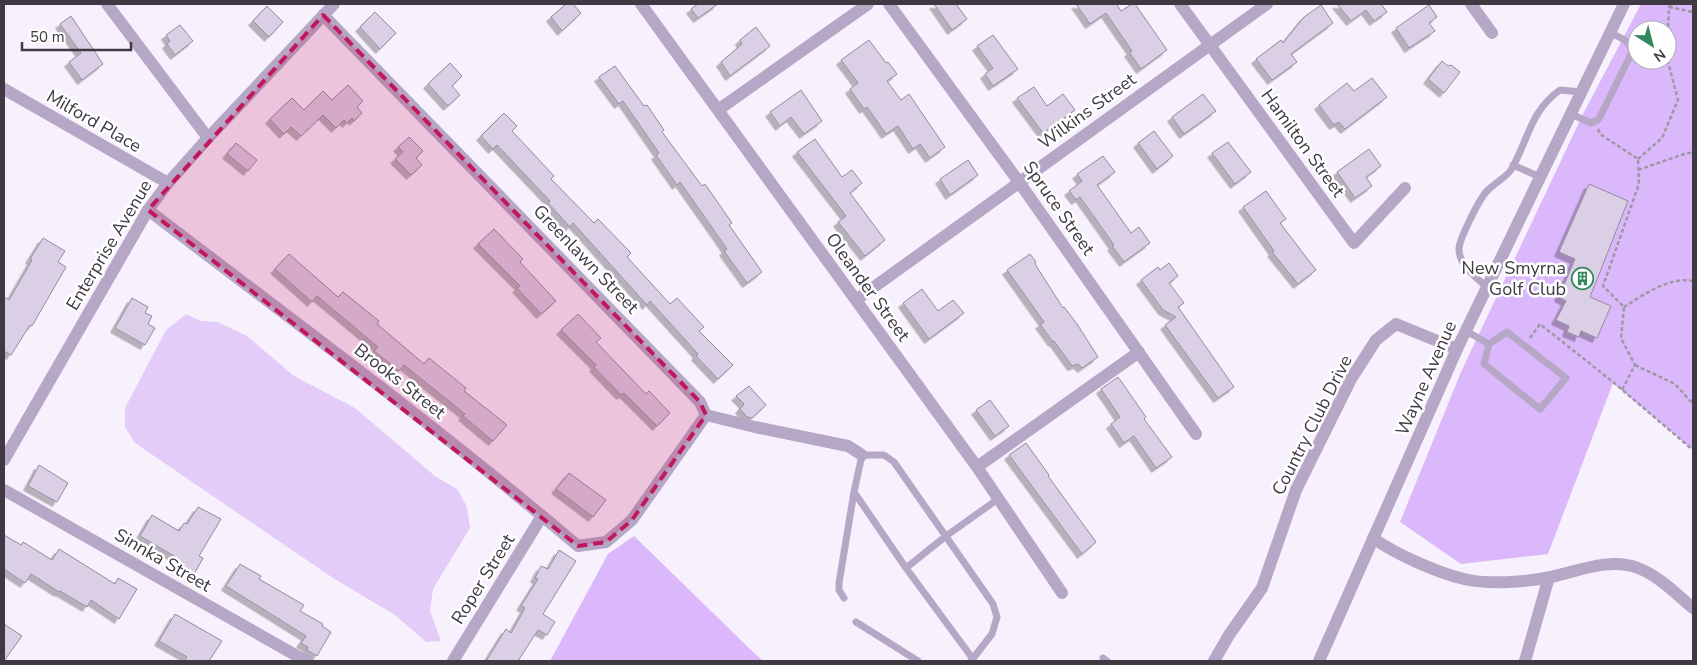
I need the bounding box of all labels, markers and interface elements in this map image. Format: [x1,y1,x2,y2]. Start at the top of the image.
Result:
scale bar [22,20,131,52]
north arrow [1627,20,1677,70]
text: 50 m [30,27,65,47]
text: N [1650,44,1669,66]
street label: Wilkins Street [1033,67,1141,155]
street label: Milford Place [42,84,146,158]
street label: Hamilton Street [1256,84,1351,202]
street label: Spruce Street [1018,156,1101,260]
street label: Enterprise Avenue [61,175,157,315]
street label: Greenlawn Street [528,199,645,319]
street label: Oleander Street [820,228,916,347]
place label: New Smyrna Golf Club [1462,256,1566,301]
building icon: New Smyrna Golf Club [1570,266,1594,290]
street label: Wayne Avenue [1390,317,1462,439]
street label: Brooks Street [349,338,451,425]
street label: Country Club Drive [1266,351,1358,499]
street label: Sinnka Street [110,523,216,598]
street label: Roper Street [446,529,521,629]

